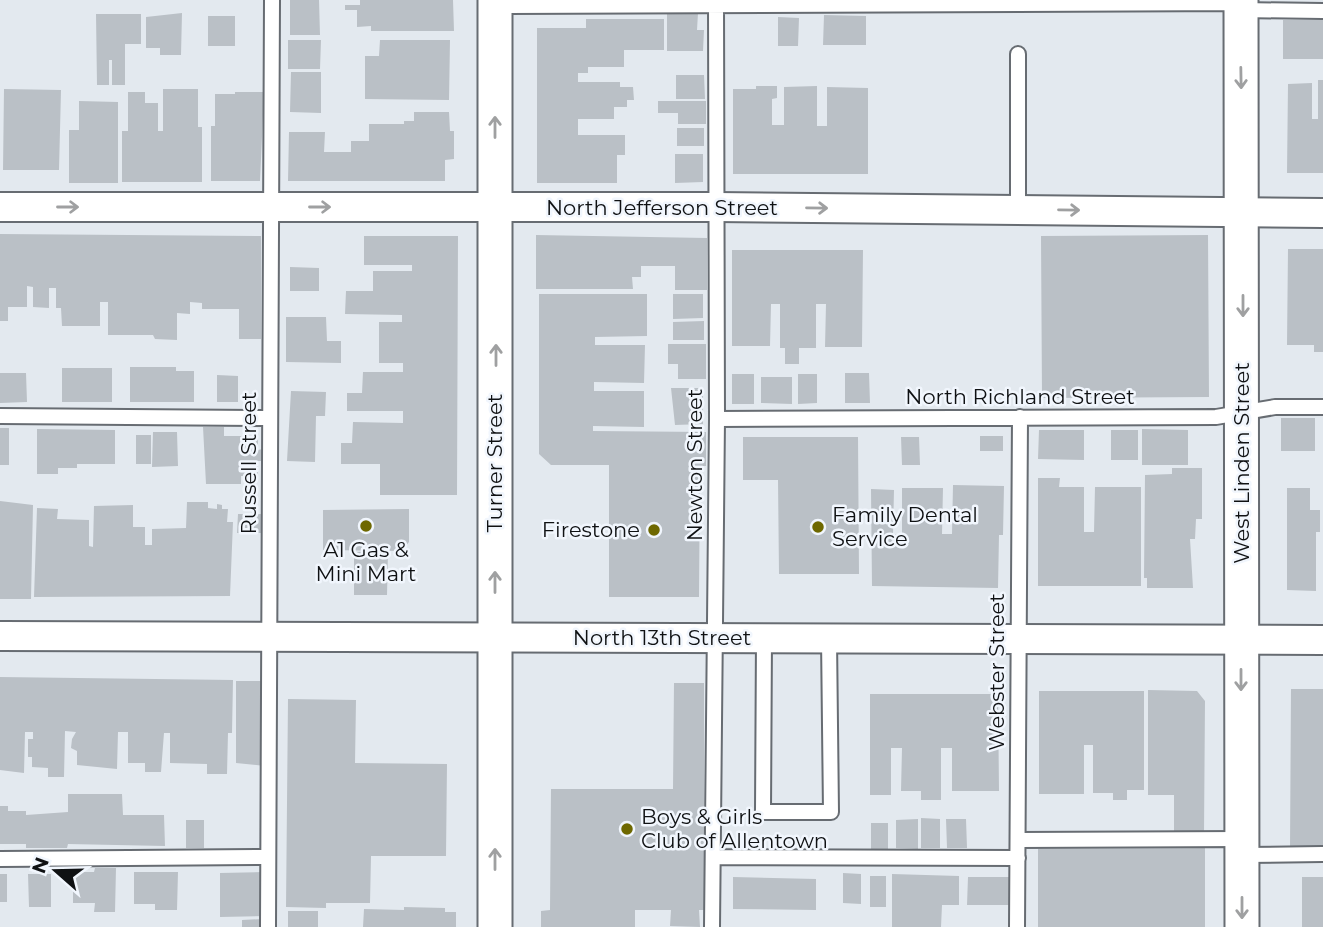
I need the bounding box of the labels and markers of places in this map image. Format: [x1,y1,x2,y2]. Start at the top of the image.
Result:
place label: Family Dental Service [832,502,978,551]
place label: Firestone [542,517,640,542]
marker: A1 Gas & Mini Mart [358,518,374,534]
marker: Family Dental Service [810,519,826,535]
marker: Firestone [646,522,662,538]
place label: A1 Gas & Mini Mart [316,537,416,586]
place label: Boys & Girls Club of Allentown [641,804,828,853]
marker: Boys & Girls Club of Allentown [619,821,635,837]

